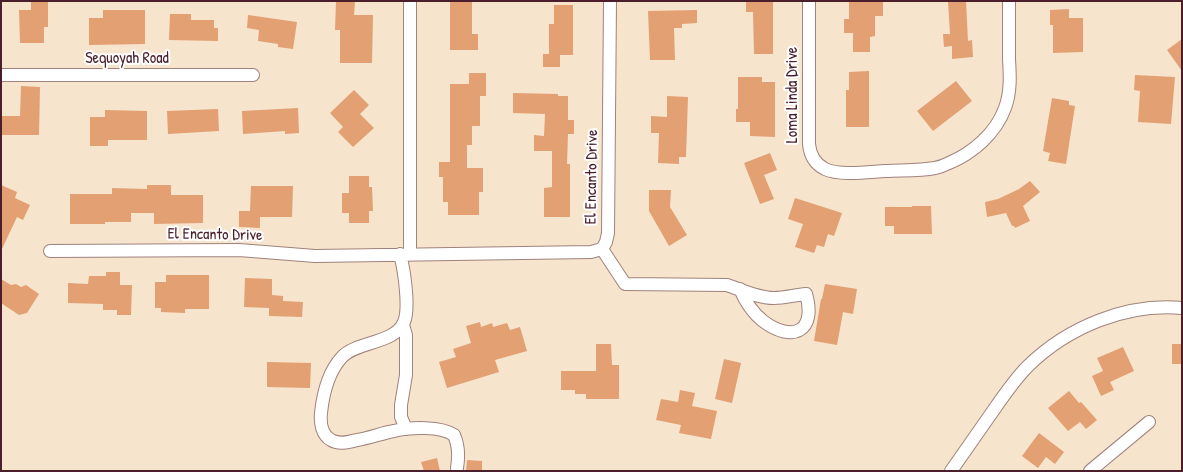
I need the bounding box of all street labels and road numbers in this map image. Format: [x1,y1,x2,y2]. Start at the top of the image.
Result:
street label: Loma Linda Drive [783,47,803,143]
street label: Sequoyah Road [85,49,169,69]
street label: El Encanto Drive [582,129,602,225]
street label: El Encanto Drive [167,225,263,245]

